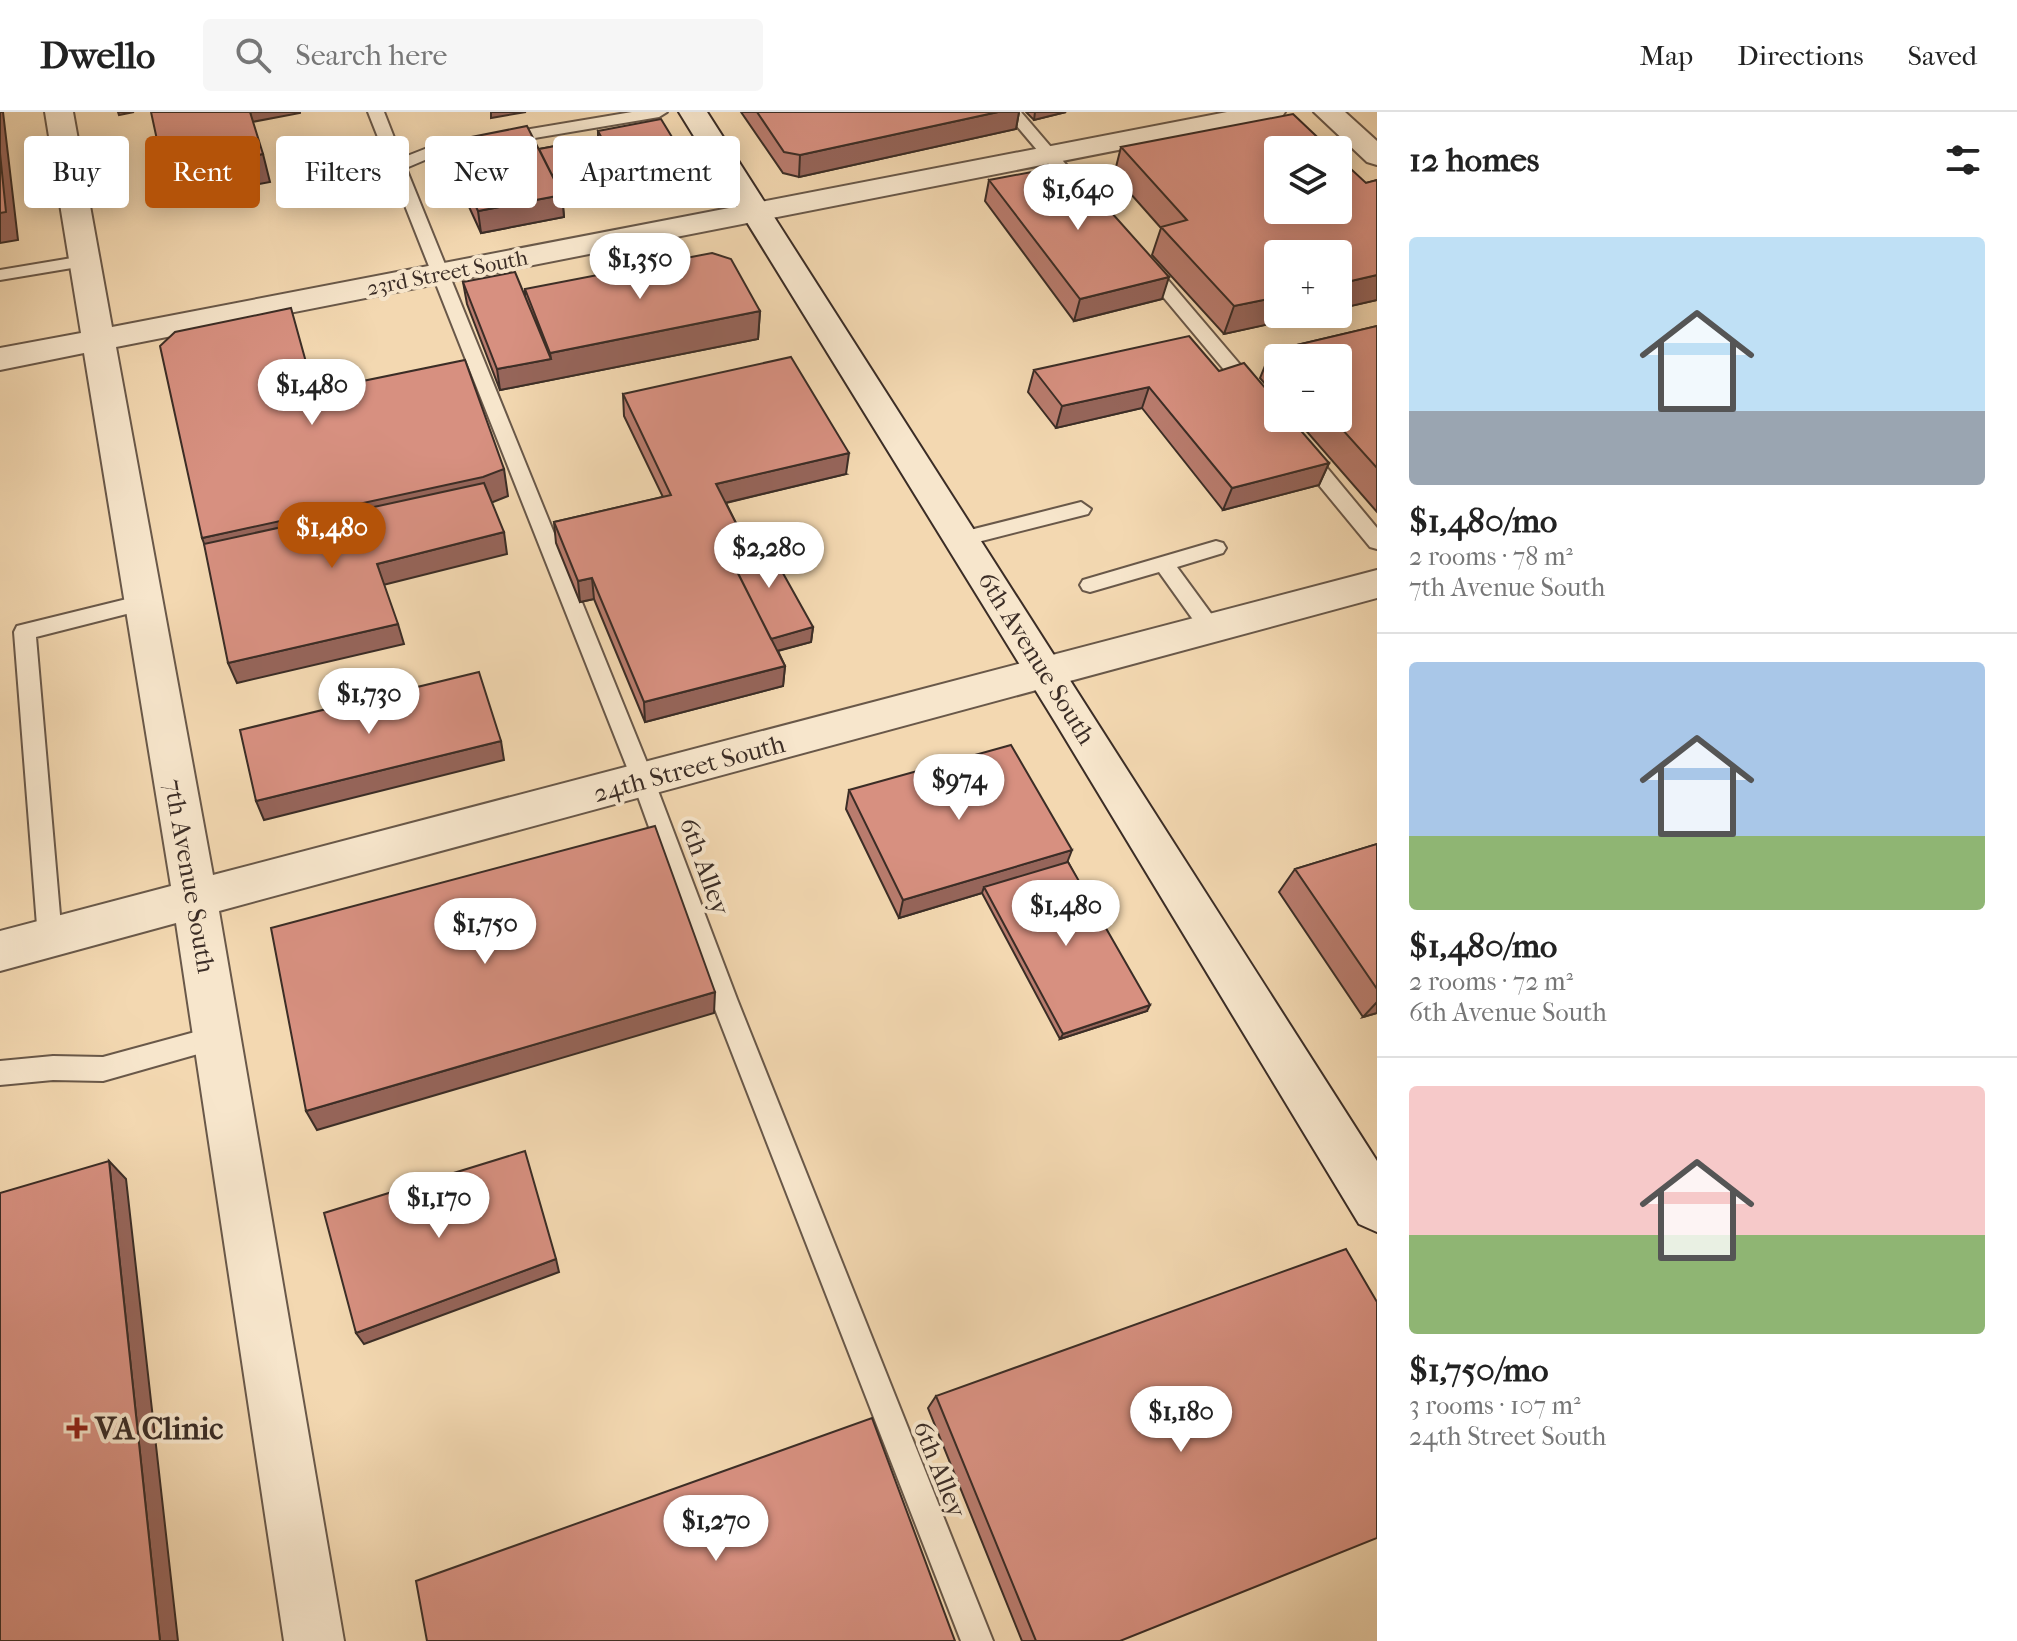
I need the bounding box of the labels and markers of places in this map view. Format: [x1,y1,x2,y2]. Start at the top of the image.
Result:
pin: $1,640 [1013,164,1143,232]
pin: $1,350 [575,233,705,301]
pin: $1,480 [247,359,377,427]
pin: $1,480 [267,502,397,570]
pin: $2,280 [704,522,834,590]
pin: $1,730 [304,668,434,736]
pin: $974 [912,754,1006,822]
pin: $1,480 [1001,880,1131,948]
pin: $1,750 [420,898,550,966]
pin: $1,170 [374,1172,504,1240]
pin: $1,180 [1116,1386,1246,1454]
place label: VA Clinic [94,1410,223,1447]
marker: VA Clinic [66,1417,88,1439]
pin: $1,270 [651,1495,781,1563]

